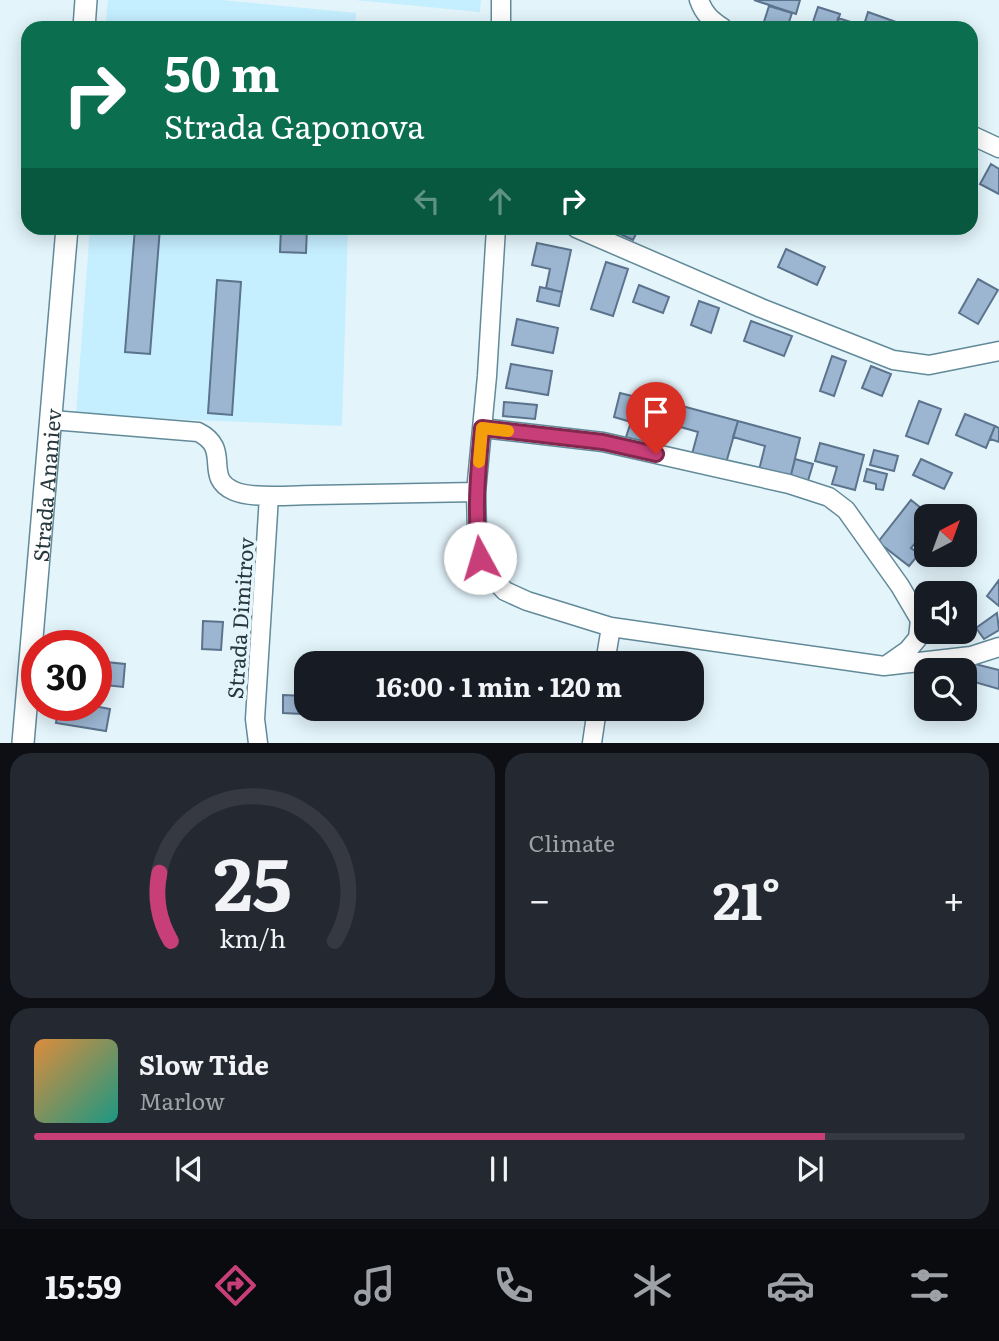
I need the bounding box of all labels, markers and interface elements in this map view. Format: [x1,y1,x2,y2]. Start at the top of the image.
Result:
text: 50 m [164,34,280,107]
icon: right [49,49,140,140]
text: Strada Gaponova [164,101,425,149]
icon: left [408,182,446,220]
icon: ahead [481,182,519,220]
icon: right [554,182,592,220]
pin [626,382,686,454]
icon: arrive [637,393,675,431]
street label: Strada Ananiev [23,406,67,563]
north arrow [914,504,976,567]
map controls [914,504,977,721]
position arrow [443,521,517,595]
street label: Strada Dimitrov [218,536,260,700]
button: sound [914,581,977,644]
speed limit sign: 30 [21,630,112,721]
button: search [914,658,977,721]
text: 16:00 · 1 min · 120 m [376,666,622,705]
text: Climate [529,825,615,859]
text: 25 [213,826,291,934]
text: 21° [713,859,781,936]
text: − [529,869,551,926]
text: + [943,869,965,926]
text: km/h [219,919,286,956]
text: Slow Tide [139,1044,269,1083]
text: Marlow [139,1083,225,1117]
icon: previous [170,1150,208,1188]
icon: pause [480,1150,518,1188]
icon: next [791,1150,829,1188]
text: 15:59 [45,1261,122,1309]
icon: directions [211,1261,260,1310]
icon: music [350,1261,399,1310]
icon: phone [489,1261,538,1310]
icon: climate [628,1261,677,1310]
icon: car [766,1261,815,1310]
icon: filters [905,1261,954,1310]

